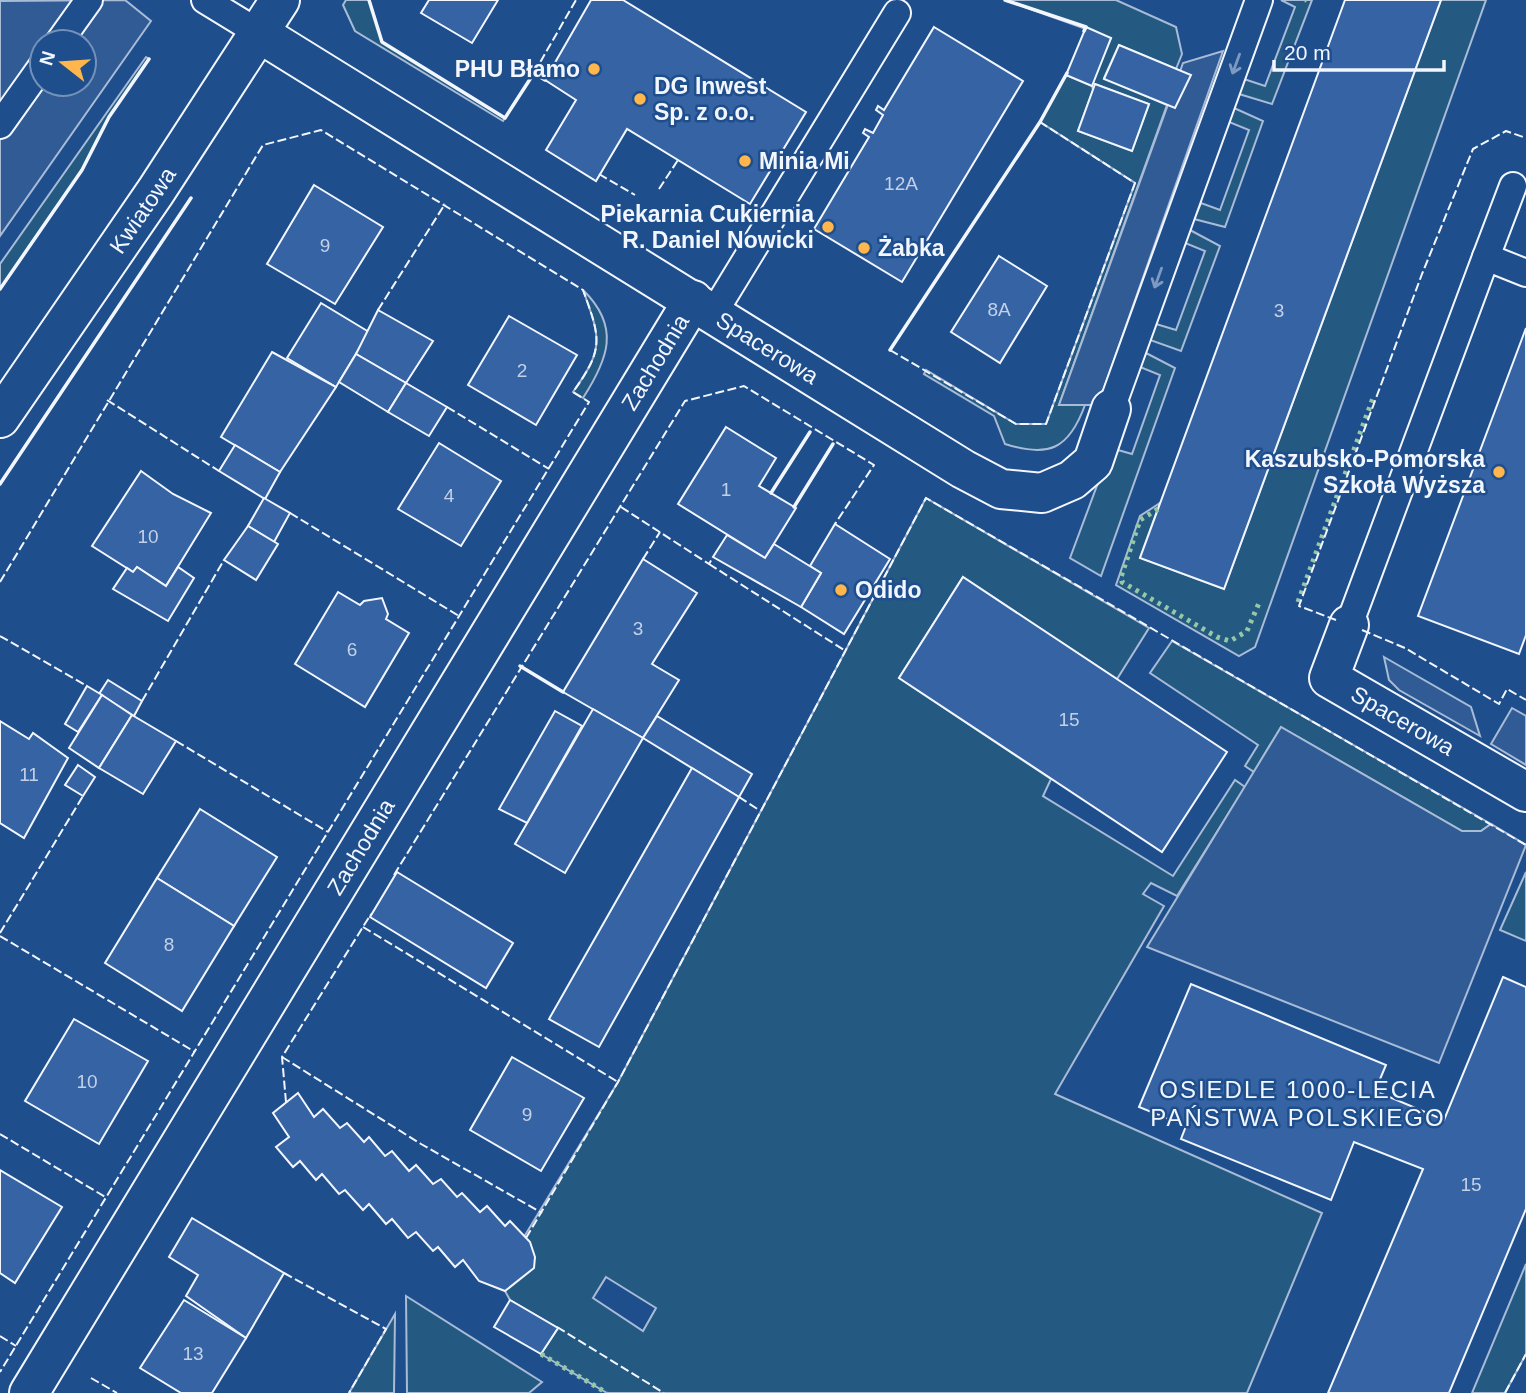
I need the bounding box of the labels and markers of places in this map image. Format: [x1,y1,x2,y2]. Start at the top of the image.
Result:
place label: PHU Błamo [455,56,580,82]
marker: PHU Błamo [586,61,602,77]
place label: DG Inwest Sp. z o.o. [654,73,767,125]
marker: DG Inwest Sp. z o.o. [632,91,648,107]
place label: Minia Mi [759,148,850,174]
marker: Minia Mi [737,153,753,169]
place label: Piekarnia Cukiernia R. Daniel Nowicki [601,201,814,253]
marker: Piekarnia Cukiernia R. Daniel Nowicki [820,219,836,235]
place label: Żabka [878,235,945,261]
marker: Żabka [856,240,872,256]
place label: Kaszubsko-Pomorska Szkoła Wyższa [1245,446,1485,498]
marker: Kaszubsko-Pomorska Szkoła Wyższa [1491,464,1507,480]
place label: Odido [855,577,921,603]
marker: Odido [833,582,849,598]

